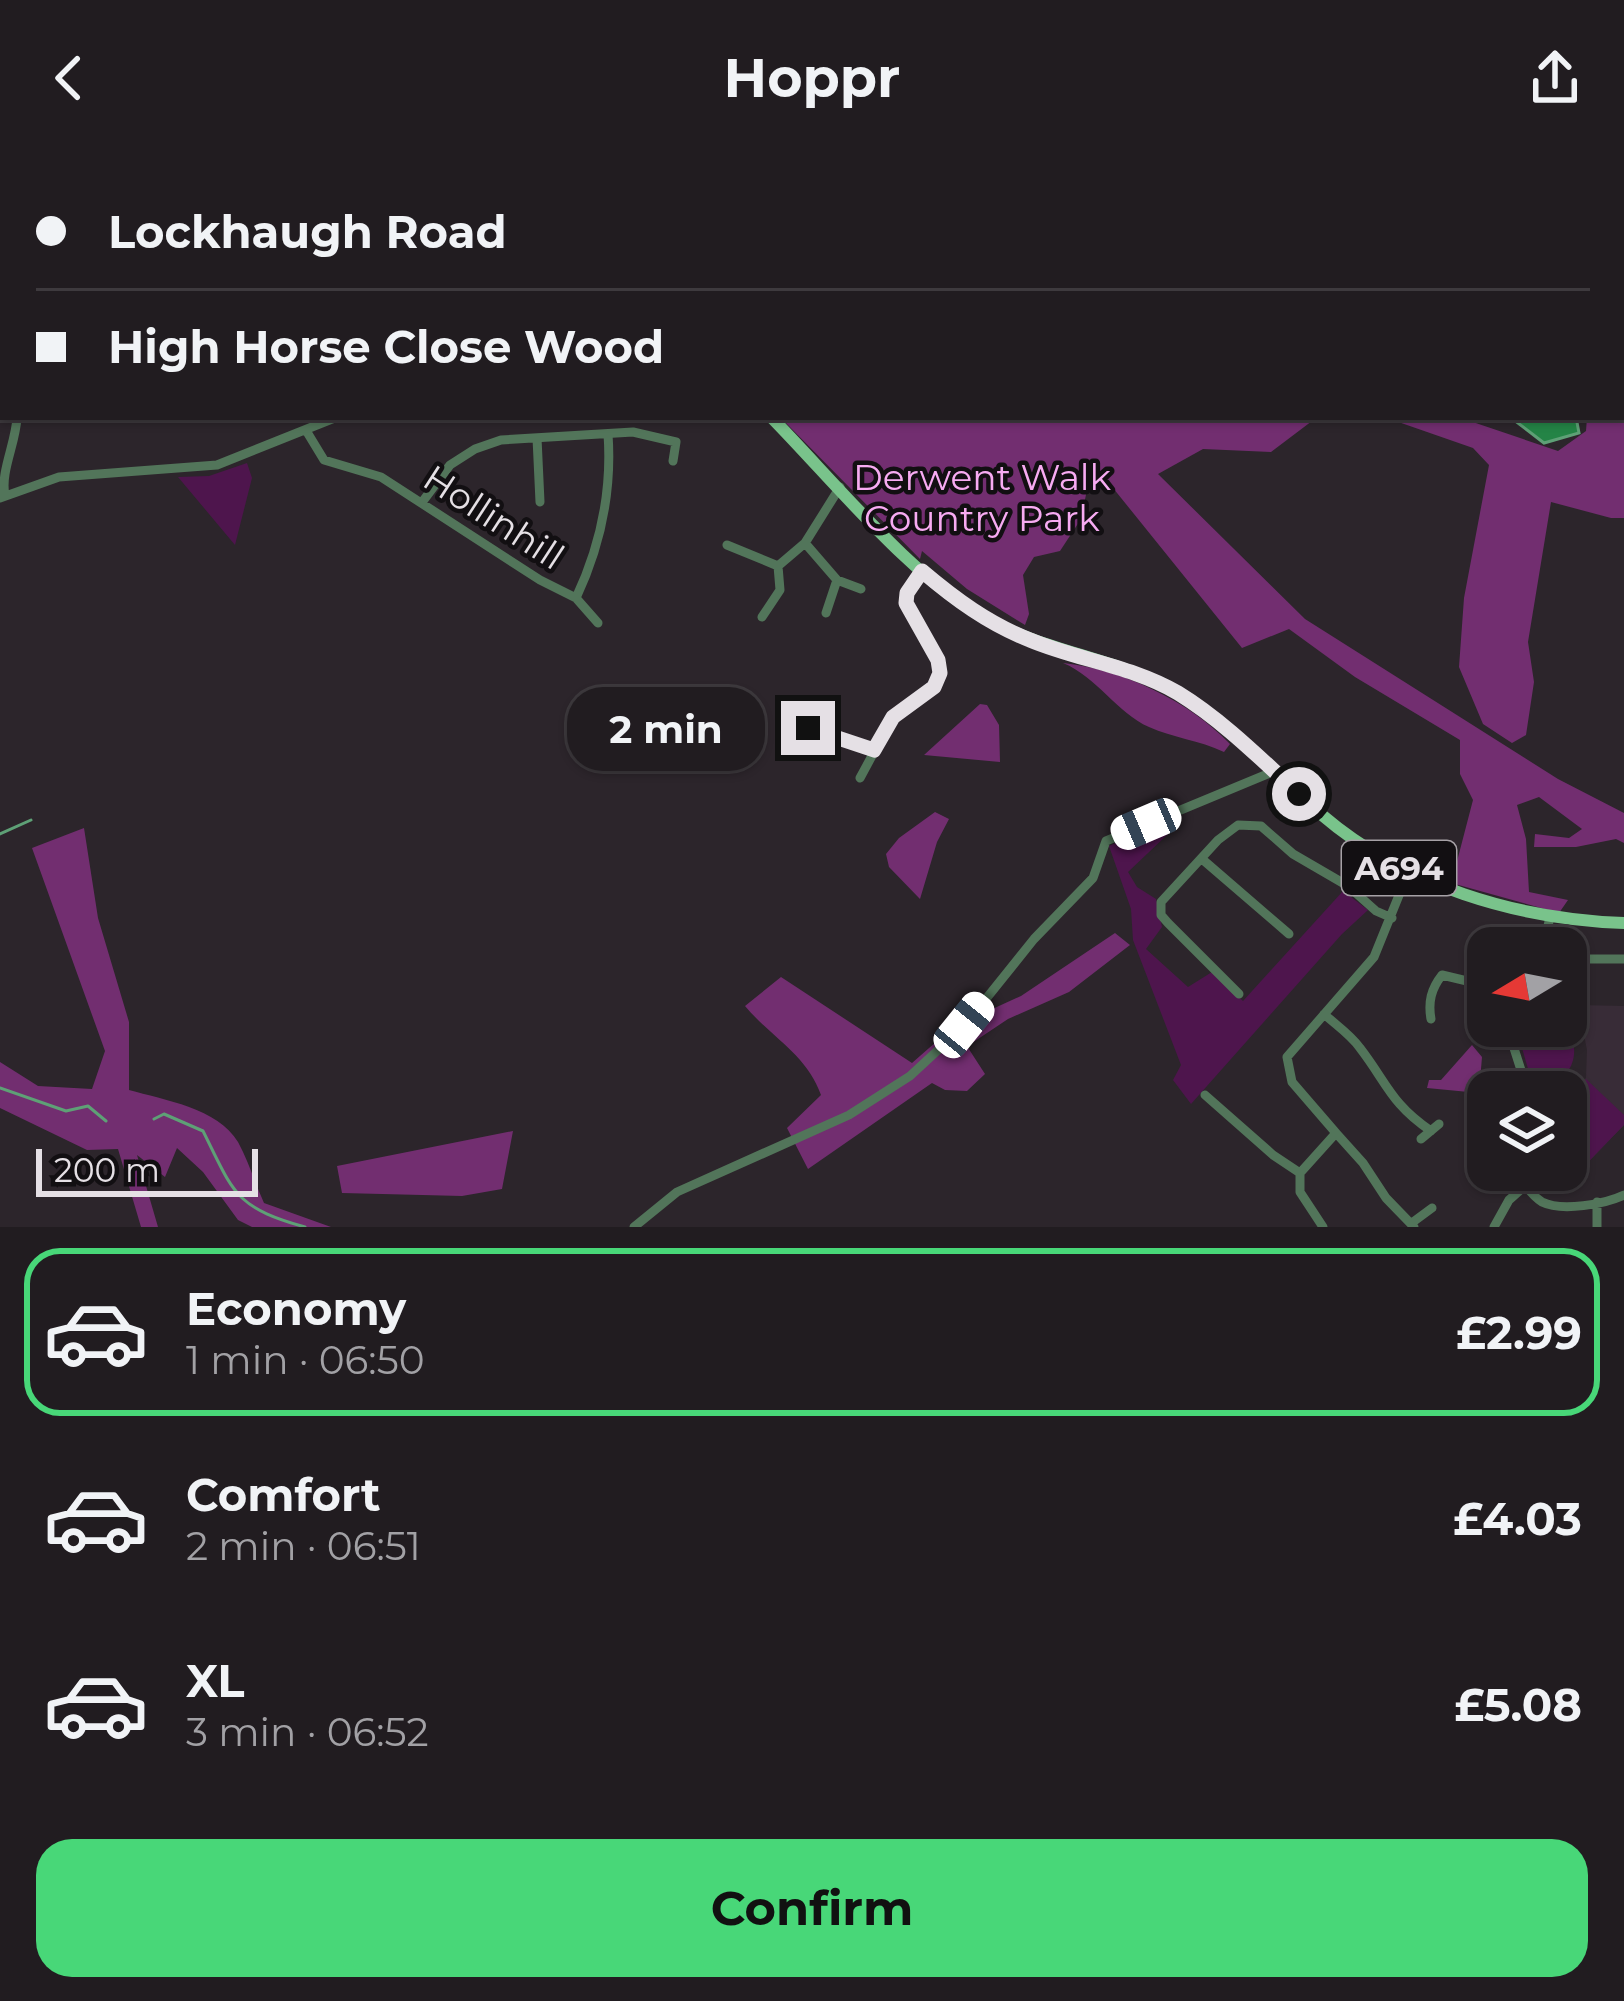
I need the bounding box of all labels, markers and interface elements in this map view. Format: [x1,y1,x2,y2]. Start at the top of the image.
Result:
icon: back [36,45,102,111]
text: Hoppr [724,45,900,111]
icon: share [1522,45,1588,111]
text: Lockhaugh Road [108,204,507,259]
text: High Horse Close Wood [108,319,664,374]
street label: Hollinhill [416,455,572,579]
park label: Derwent Walk Country Park [853,455,1112,540]
callout: 2 min [568,686,766,770]
route end [781,701,835,755]
text: 2 min [609,705,723,753]
route start [1272,767,1326,821]
car [1106,793,1186,855]
road number: A694 [1342,841,1456,895]
north arrow [1467,927,1587,1047]
map controls [1467,927,1587,1191]
car [927,986,1001,1064]
button: layers [1467,1071,1587,1191]
scale bar [36,1143,258,1196]
text: 200 m [54,1150,160,1190]
icon: car [42,1278,150,1386]
text: Economy [186,1281,406,1336]
text: £2.99 [1456,1305,1582,1360]
text: 1 min · 06:50 [186,1336,425,1384]
icon: car [42,1464,150,1572]
text: Comfort [186,1467,381,1522]
text: £4.03 [1453,1491,1582,1546]
text: 2 min · 06:51 [186,1522,421,1570]
icon: car [42,1650,150,1758]
text: XL [186,1653,244,1708]
text: £5.08 [1454,1677,1582,1732]
text: 3 min · 06:52 [186,1708,429,1756]
button: Confirm [36,1839,1588,1977]

